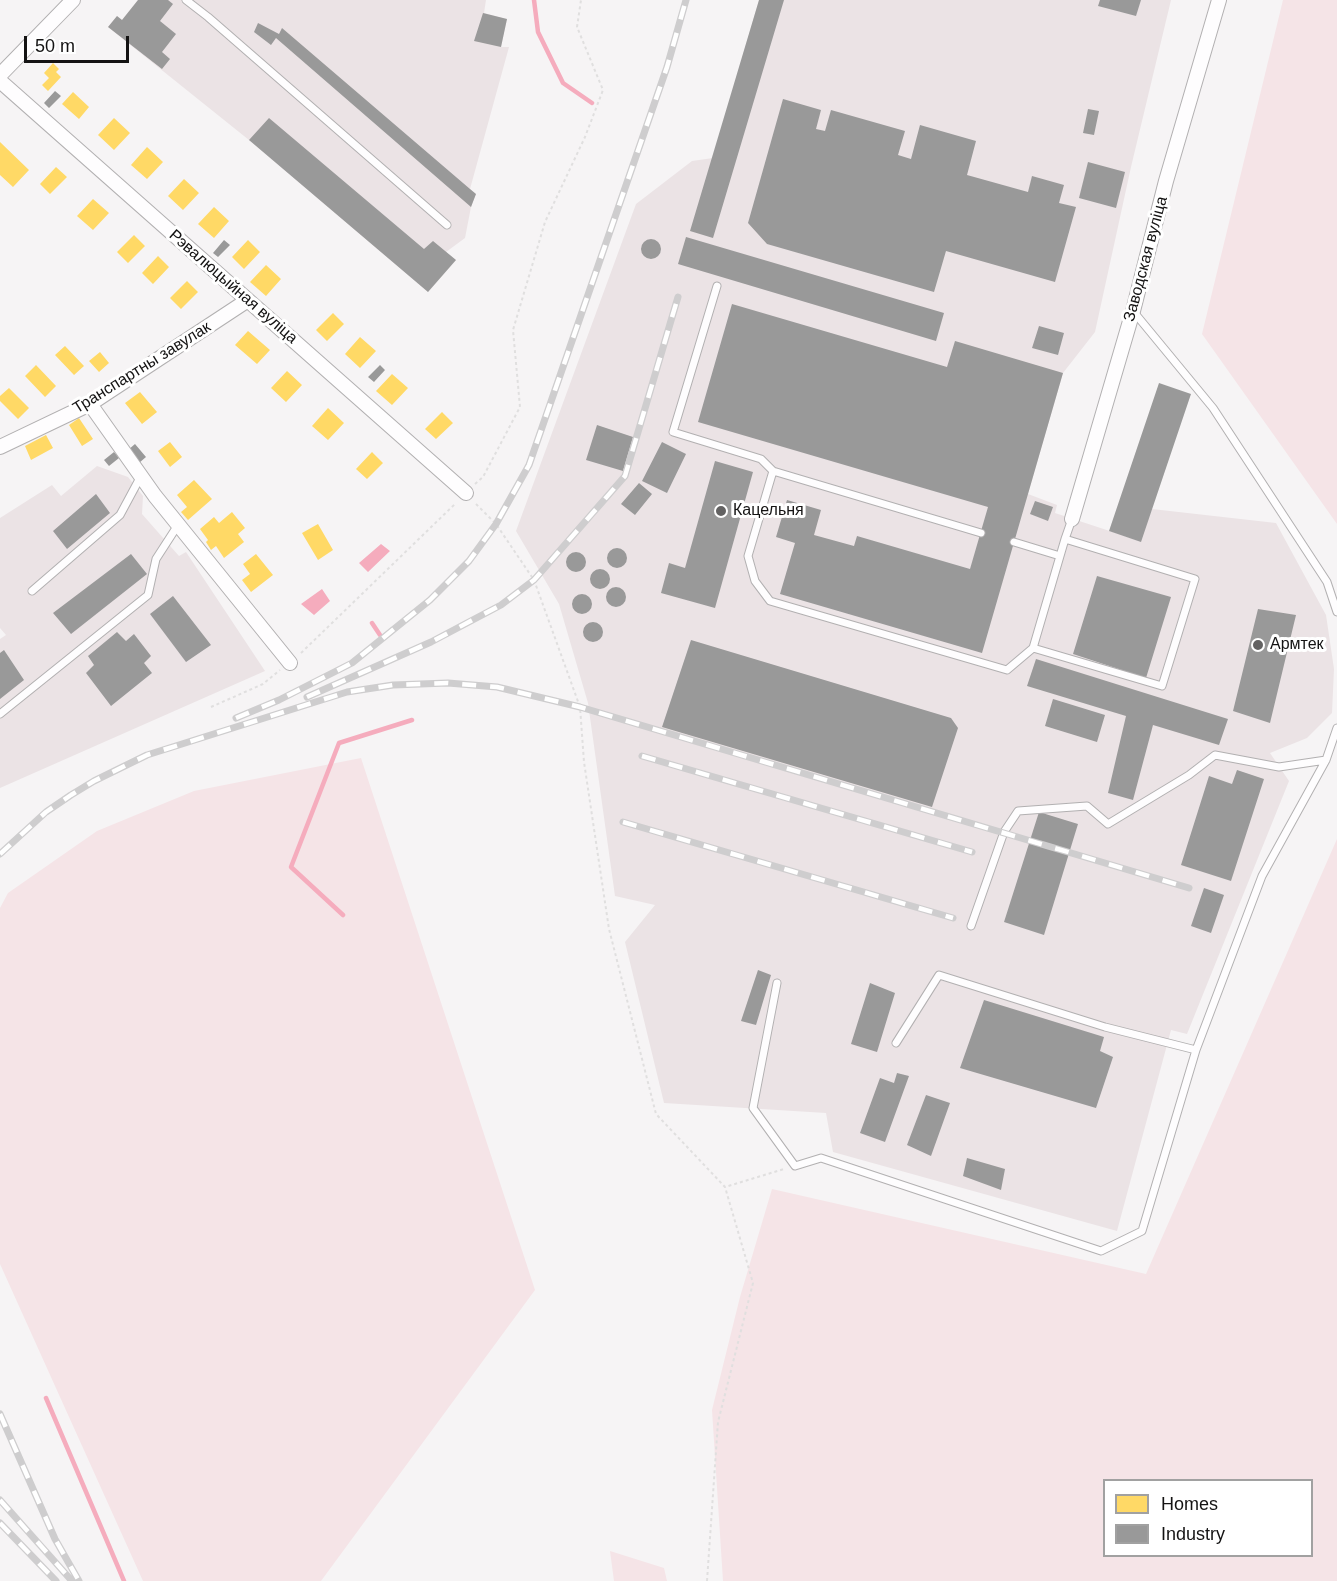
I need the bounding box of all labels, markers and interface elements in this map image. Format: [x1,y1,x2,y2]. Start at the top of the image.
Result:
scale bar [27,24,132,62]
text: 50 m [35,36,75,56]
street label: Заводская вуліца [1120,194,1172,324]
street label: Рэвалюцыйная вуліца [165,226,301,348]
street label: Транспартны завулак [69,318,215,418]
place label: Кацельня [733,501,804,521]
marker: Кацельня [714,504,728,518]
place label: Армтек [1270,635,1324,655]
marker: Армтек [1251,638,1265,652]
legend [1103,1479,1313,1557]
text: Homes [1161,1494,1218,1514]
text: Industry [1161,1524,1225,1544]

